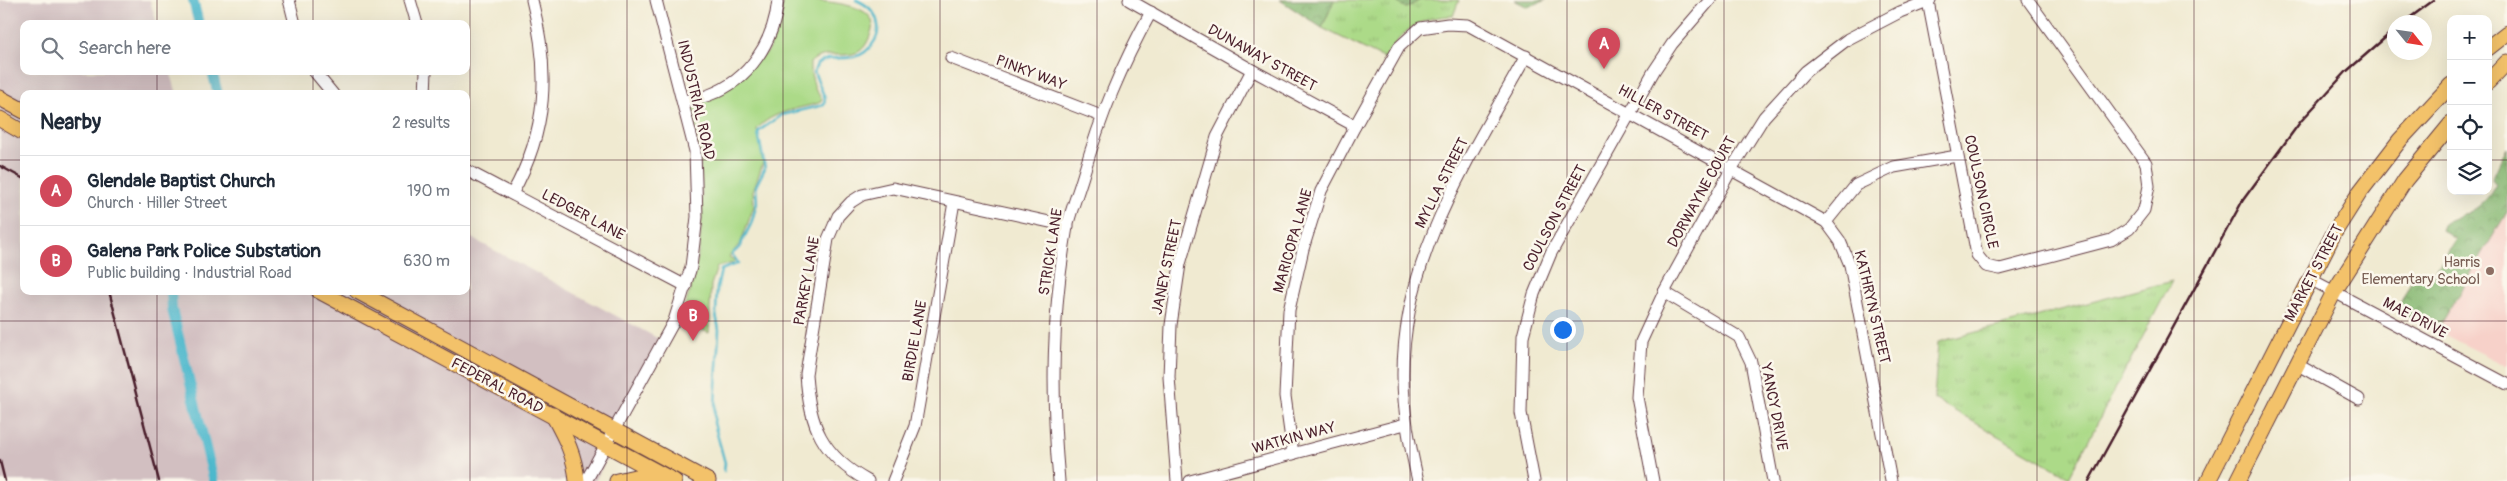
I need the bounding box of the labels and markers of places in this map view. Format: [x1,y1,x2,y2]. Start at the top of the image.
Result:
pin: A [1588,28,1620,69]
place label: Harris Elementary School [2362,253,2480,289]
marker: Harris Elementary School [2484,265,2496,277]
pin: B [677,300,709,341]

